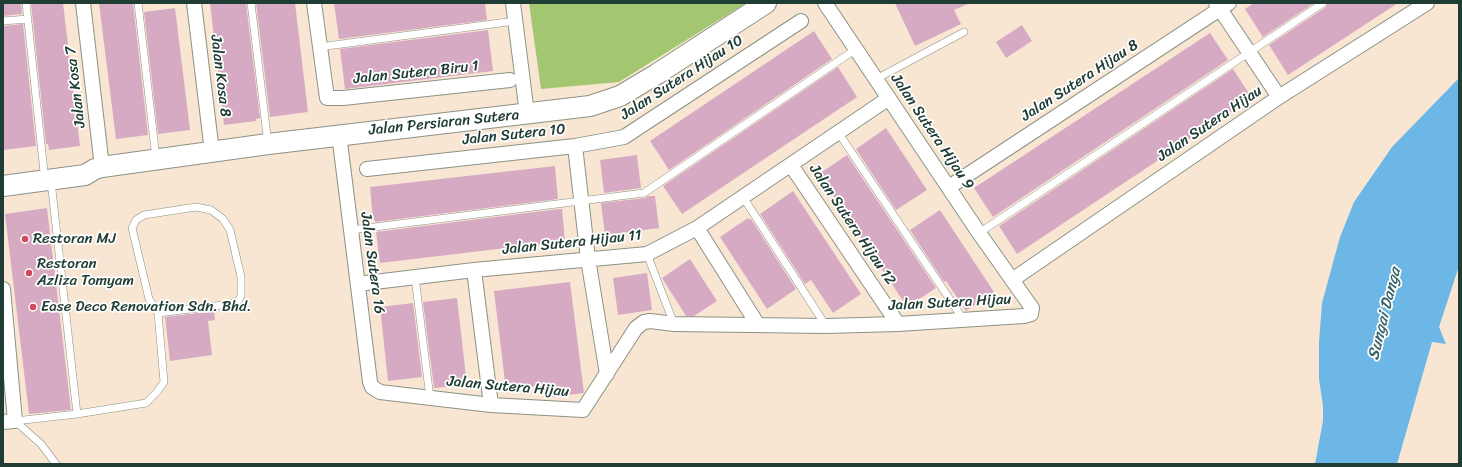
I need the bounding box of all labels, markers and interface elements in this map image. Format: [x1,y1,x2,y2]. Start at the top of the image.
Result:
street label: Jalan Sutera Hijau 10 [617,32,747,124]
street label: Jalan Kosa 8 [206,34,234,118]
street label: Jalan Sutera Hijau 8 [1018,36,1142,126]
street label: Jalan Kosa 7 [62,45,90,129]
street label: Jalan Sutera Biru 1 [353,57,479,89]
street label: Jalan Sutera Hijau 9 [887,71,977,193]
street label: Jalan Sutera Hijau [1154,82,1266,166]
street label: Jalan Persiaran Sutera [368,106,520,140]
street label: Jalan Sutera 10 [462,121,566,149]
street label: Jalan Sutera Hijau 12 [805,161,899,289]
street label: Jalan Sutera 16 [356,211,388,315]
street label: Jalan Sutera Hijau 11 [502,227,642,259]
place label: Restoran MJ [33,230,116,248]
marker: Restoran MJ [20,234,30,244]
place label: Restoran Azliza Tomyam [37,255,134,290]
water label: Sungai Danga [1364,266,1406,362]
marker: Restoran Azliza Tomyam [24,268,34,278]
street label: Jalan Sutera Hijau [888,291,1012,315]
place label: Ease Deco Renovation Sdn. Bhd. [41,298,251,316]
marker: Ease Deco Renovation Sdn. Bhd. [28,302,38,312]
street label: Jalan Sutera Hijau [446,373,570,401]

